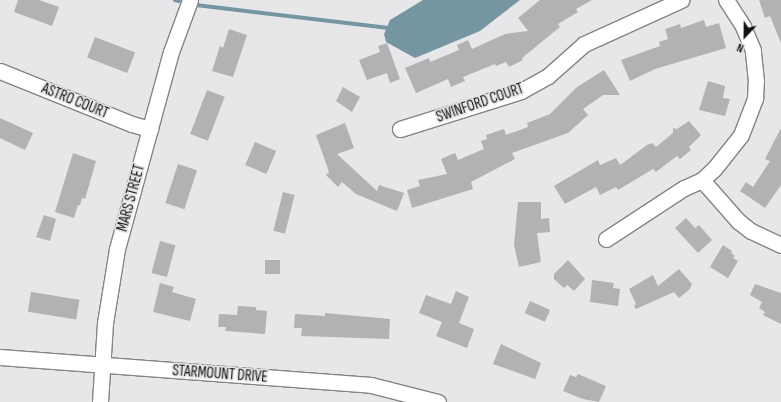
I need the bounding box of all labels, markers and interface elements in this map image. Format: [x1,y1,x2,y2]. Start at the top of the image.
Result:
north arrow [725,16,765,56]
text: N [735,40,745,55]
street label: ASTRO COURT [39,79,111,123]
street label: SWINFORD COURT [434,80,526,126]
street label: MARS STREET [113,162,149,234]
street label: STARMOUNT DRIVE [172,362,268,386]

